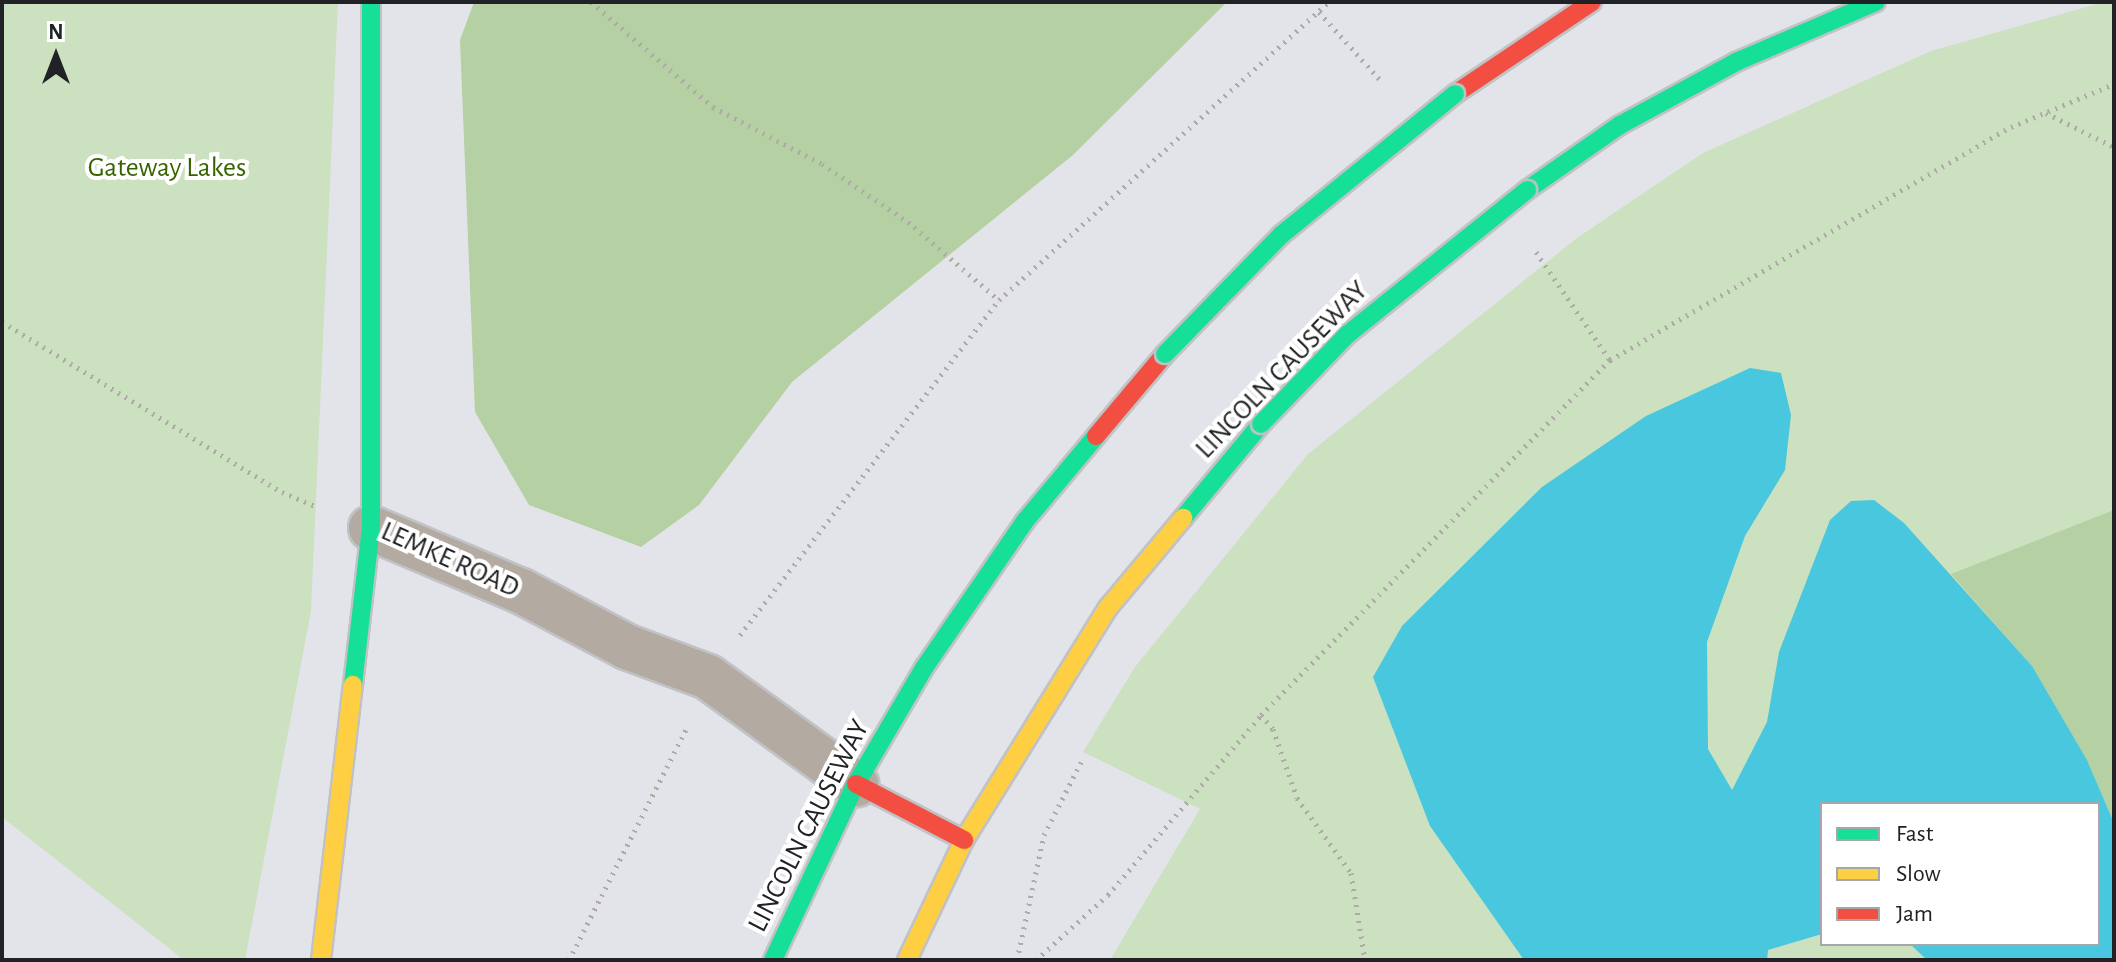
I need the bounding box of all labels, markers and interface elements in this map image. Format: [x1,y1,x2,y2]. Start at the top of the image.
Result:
north arrow [16,16,96,96]
text: N [48,21,64,43]
park label: Gateway Lakes [88,151,246,185]
street label: LINCOLN CAUSEWAY [1189,274,1375,466]
street label: LEMKE ROAD [376,515,524,605]
street label: LINCOLN CAUSEWAY [741,714,877,938]
legend [1820,802,2100,946]
text: Fast [1896,822,1933,846]
text: Slow [1896,862,1941,886]
text: Jam [1896,902,1933,926]

